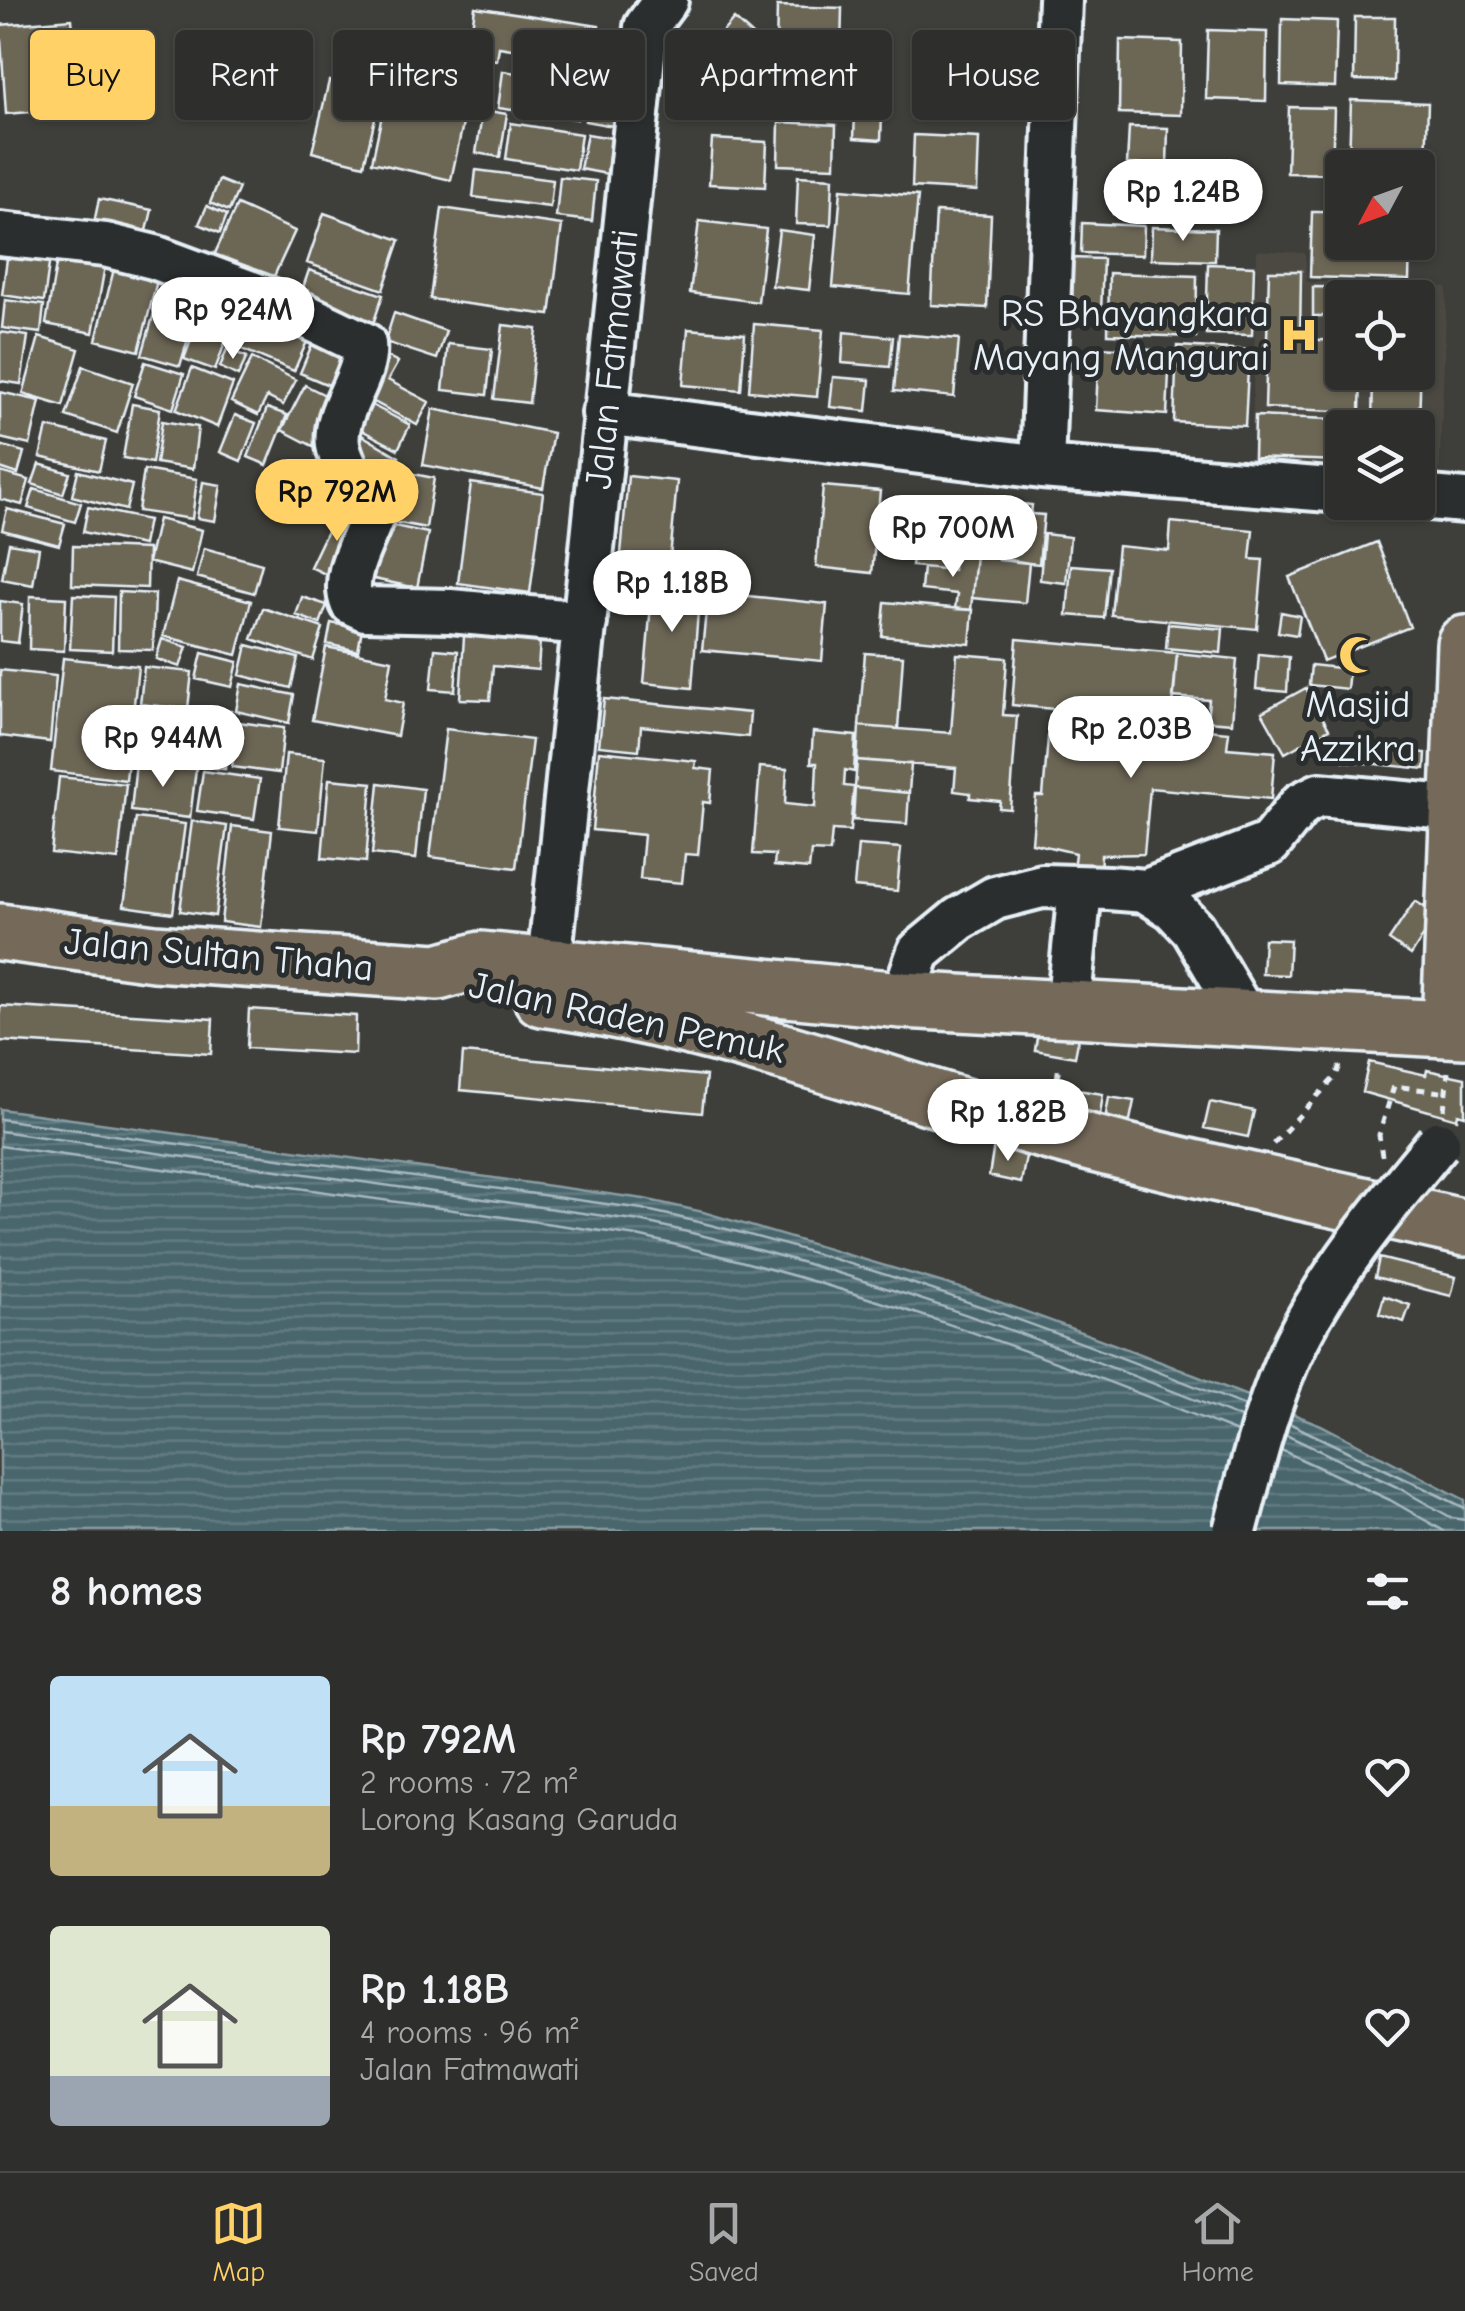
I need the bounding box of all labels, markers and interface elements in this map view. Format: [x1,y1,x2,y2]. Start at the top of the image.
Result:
chip: Buy [30,30,155,120]
chip: Rent [175,30,313,120]
chip: Filters [333,30,493,120]
chip: New [513,30,645,120]
chip: Apartment [665,30,892,120]
chip: House [912,30,1075,120]
north arrow [1325,150,1435,260]
map controls [1325,150,1435,520]
pin: Rp 1.24B [1080,159,1286,244]
text: Rp 1.24B [1126,173,1240,210]
street label: Jalan Fatmawati [576,227,648,491]
pin: Rp 924M [141,277,325,362]
button: locate [1325,280,1435,390]
text: Rp 924M [173,291,293,328]
place label: RS Bhayangkara Mayang Mangurai [973,292,1269,380]
hospital icon: RS Bhayangkara Mayang Mangurai [1278,314,1320,356]
button: layers [1325,410,1435,520]
pin: Rp 792M [245,459,429,544]
text: Rp 792M [278,473,396,510]
pin: Rp 700M [861,495,1045,580]
text: Rp 700M [891,509,1015,546]
pin: Rp 1.18B [569,550,775,635]
text: Rp 1.18B [615,564,729,601]
mosque icon: Masjid Azzikra [1337,634,1379,676]
place label: Masjid Azzikra [1300,683,1416,771]
pin: Rp 2.03B [1028,696,1234,781]
pin: Rp 944M [71,705,255,790]
text: Rp 2.03B [1070,710,1192,747]
text: Rp 944M [103,719,223,756]
street label: Jalan Sultan Thaha [62,920,375,990]
street label: Jalan Raden Pemuk [465,963,789,1073]
pin: Rp 1.82B [905,1079,1111,1164]
text: Rp 1.82B [950,1093,1066,1130]
icon: filters [1360,1564,1415,1619]
text: 8 homes [50,1567,202,1616]
text: Rp 792M [360,1715,516,1764]
icon: home [130,1716,250,1836]
icon: heart [1360,1749,1415,1804]
text: 2 rooms · 72 m² [360,1764,577,1801]
text: Lorong Kasang Garuda [360,1801,678,1838]
text: Rp 1.18B [360,1965,509,2014]
icon: home [130,1966,250,2086]
icon: heart [1360,1999,1415,2054]
text: 4 rooms · 96 m² [360,2014,578,2051]
text: Jalan Fatmawati [360,2051,580,2088]
tab: Map [211,2196,266,2288]
tab: Saved [689,2196,759,2288]
tab: Home [1181,2196,1254,2288]

